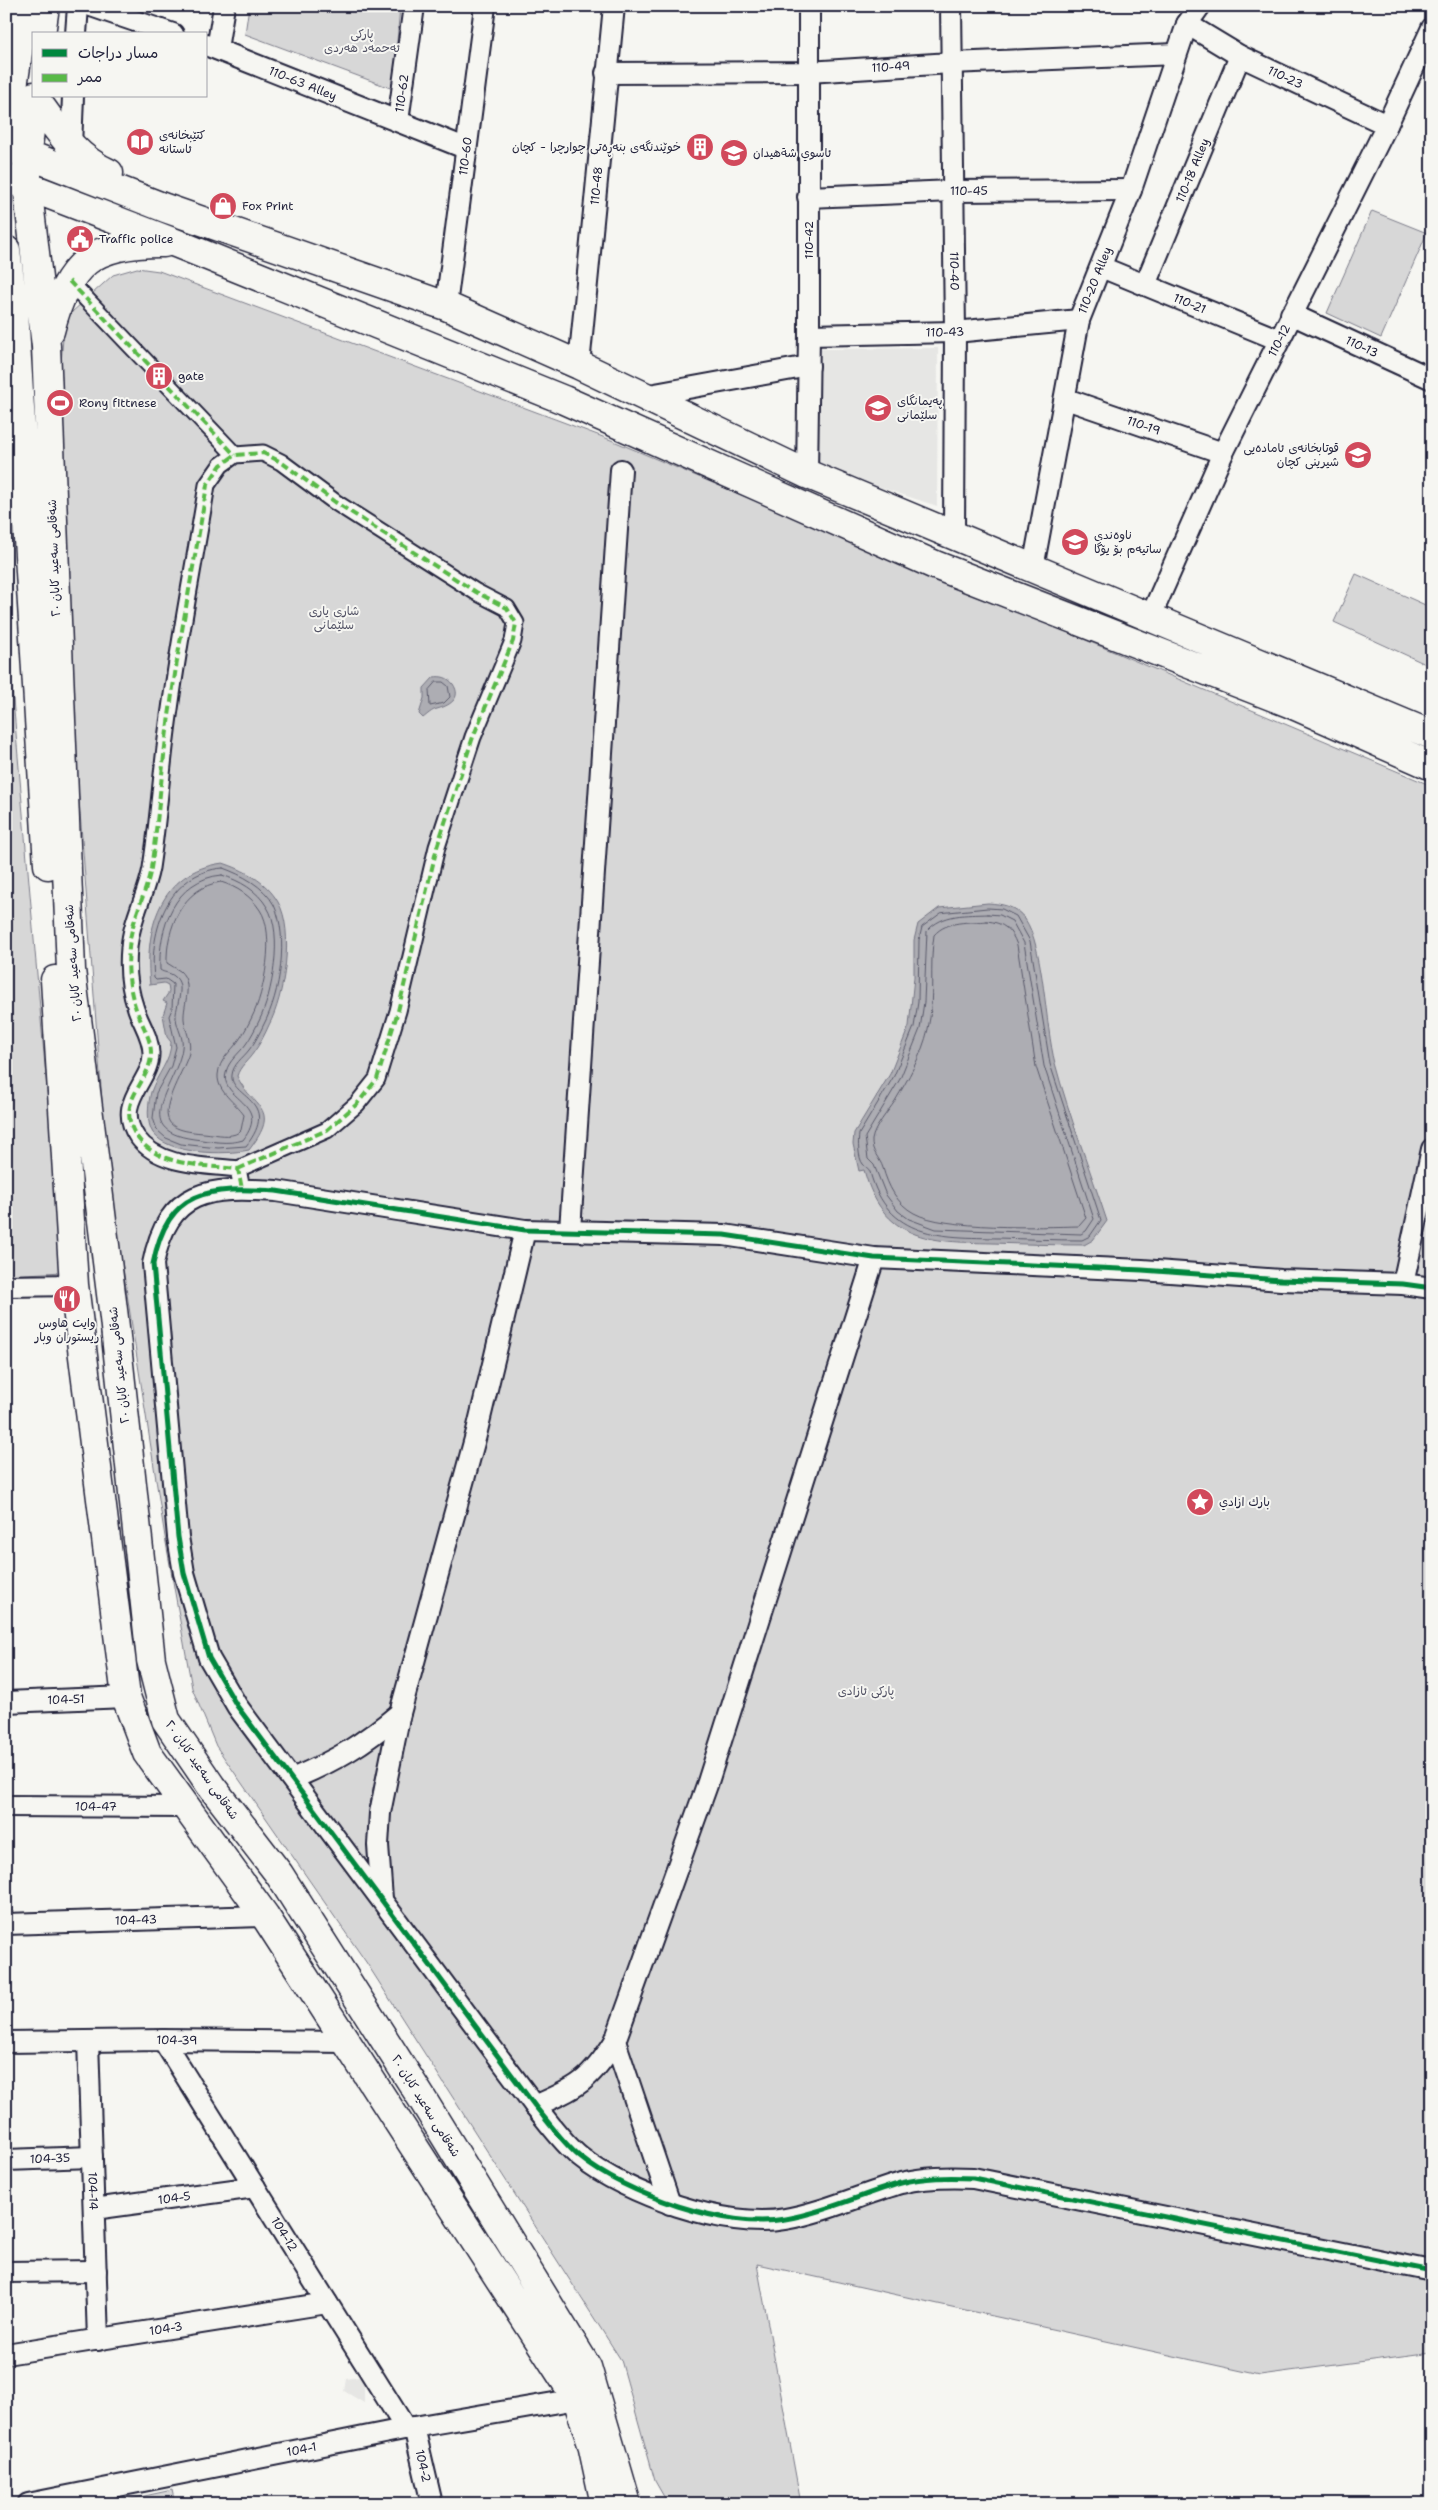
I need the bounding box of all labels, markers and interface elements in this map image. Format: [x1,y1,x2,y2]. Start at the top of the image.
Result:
park label: پارکی ئەحمەد هەردی [324,26,400,56]
legend [32,32,208,98]
text: مسار دراجات [78,43,158,63]
street label: 110-49 [871,58,911,76]
street label: 110-23 [1265,62,1306,92]
street label: 110-63 Alley [266,63,339,104]
text: ممر [76,67,102,87]
street label: 110-62 [391,73,412,113]
library icon: کتێبخانەی ئاستانە [125,127,155,157]
place label: کتێبخانەی ئاستانە [159,127,205,157]
building icon: خوێندنگەی بنەڕەتی چوارچرا - کچان [685,132,715,162]
street label: 110-60 [455,136,476,177]
street label: 110-18 Alley [1172,136,1213,205]
school or university icon: ئاسوي شةهيدان [719,138,749,168]
place label: خوێندنگەی بنەڕەتی چوارچرا - کچان [512,139,681,157]
place label: ئاسوي شةهيدان [753,145,831,162]
street label: 110-48 [587,166,606,206]
street label: 110-45 [950,183,988,199]
shop icon: Fox Print [208,191,238,221]
place label: Fox Print [242,198,294,214]
street label: 110-42 [801,221,817,259]
public building icon: Traffic police [65,224,95,254]
place label: Traffic police [99,231,174,247]
street label: 110-20 Alley [1074,244,1116,316]
street label: 110-40 [946,251,962,291]
street label: 110-21 [1171,290,1209,317]
street label: 110-12 [1264,322,1294,360]
street label: 110-43 [926,323,965,341]
street label: 110-13 [1343,332,1381,361]
building icon: gate [144,361,174,391]
place label: gate [178,368,205,384]
sports icon: Rony fittnese [45,388,75,418]
school or university icon: پەیمانگای سلێمانی [863,393,893,423]
place label: پەیمانگای سلێمانی [897,393,942,423]
place label: Rony fittnese [79,395,157,411]
street label: 110-19 [1125,412,1162,439]
place label: قوتابخانەی ئامادەیی شیرینی کچان [1243,440,1339,470]
school or university icon: قوتابخانەی ئامادەیی شیرینی کچان [1343,440,1373,470]
street label: شەقامی سەعید کابان ٢٠ [44,499,64,617]
school or university icon: ناوەندی ساتیەم بۆ یۆگا [1060,527,1090,557]
place label: ناوەندی ساتیەم بۆ یۆگا [1094,527,1162,558]
park label: شاری یاری سلێمانی [309,603,359,633]
street label: شەقامی سەعید کابان ٢٠ [61,904,85,1022]
restaurant icon: وايت هاوس ريستوران وبار [52,1284,82,1314]
street label: شەقامی سەعید کابان ٢٠ [105,1306,133,1424]
place label: وايت هاوس ريستوران وبار [34,1315,99,1345]
place icon: بارك ازادي [1185,1487,1215,1517]
place label: بارك ازادي [1219,1494,1270,1511]
park label: پارکی ئازادی [838,1683,894,1699]
street label: 104-51 [47,1691,85,1708]
street label: شەقامی سەعید کابان ٢٠ [162,1717,242,1823]
street label: 104-47 [75,1798,117,1815]
street label: 104-43 [115,1911,157,1929]
street label: 104-39 [156,2032,198,2048]
street label: شەقامی سەعید کابان ٢٠ [388,2052,464,2160]
street label: 104-35 [30,2150,70,2167]
street label: 104-14 [84,2172,102,2210]
street label: 104-5 [157,2188,192,2208]
street label: 104-12 [267,2214,301,2255]
street label: 104-3 [148,2318,184,2339]
street label: 104-1 [285,2439,318,2460]
street label: 104-2 [412,2448,435,2484]

